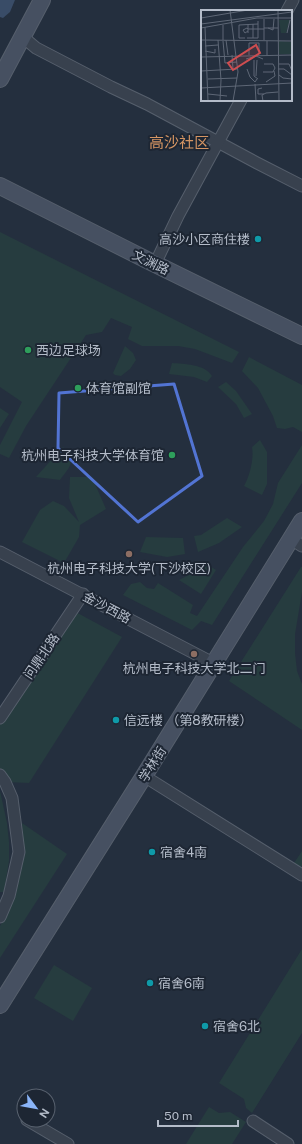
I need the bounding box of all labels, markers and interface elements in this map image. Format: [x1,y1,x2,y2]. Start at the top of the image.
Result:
inset map [201,10,292,101]
district label: 高沙社区 [149,134,209,151]
place label: 高沙小区商住楼 [159,232,250,247]
marker: 高沙小区商住楼 [253,234,263,244]
street label: 文渊路 [130,247,172,278]
place label: 西边足球场 [36,343,101,358]
marker: 西边足球场 [23,345,33,355]
place label: 体育馆副馆 [86,381,151,396]
marker: 体育馆副馆 [73,383,83,393]
place label: 杭州电子科技大学体育馆 [21,448,164,463]
marker: 杭州电子科技大学体育馆 [167,450,177,460]
marker: 杭州电子科技大学(下沙校区) [124,549,134,559]
place label: 杭州电子科技大学(下沙校区) [47,561,211,576]
street label: 金沙西路 [80,589,133,626]
street label: 问鼎北路 [21,631,62,682]
marker: 杭州电子科技大学北二门 [189,649,199,659]
place label: 杭州电子科技大学北二门 [122,661,266,676]
place label: 信远楼 （第8教研楼） [124,713,253,728]
marker: 信远楼 （第8教研楼） [111,715,121,725]
street label: 学林街 [136,744,169,785]
place label: 宿舍4南 [160,845,207,860]
marker: 宿舍4南 [147,847,157,857]
place label: 宿舍6南 [158,976,205,991]
marker: 宿舍6南 [145,978,155,988]
place label: 宿舍6北 [213,1019,260,1034]
marker: 宿舍6北 [200,1021,210,1031]
north arrow [16,1088,56,1128]
scale bar [158,1102,238,1128]
text: N [37,1106,52,1120]
text: 50 m [164,1109,192,1123]

